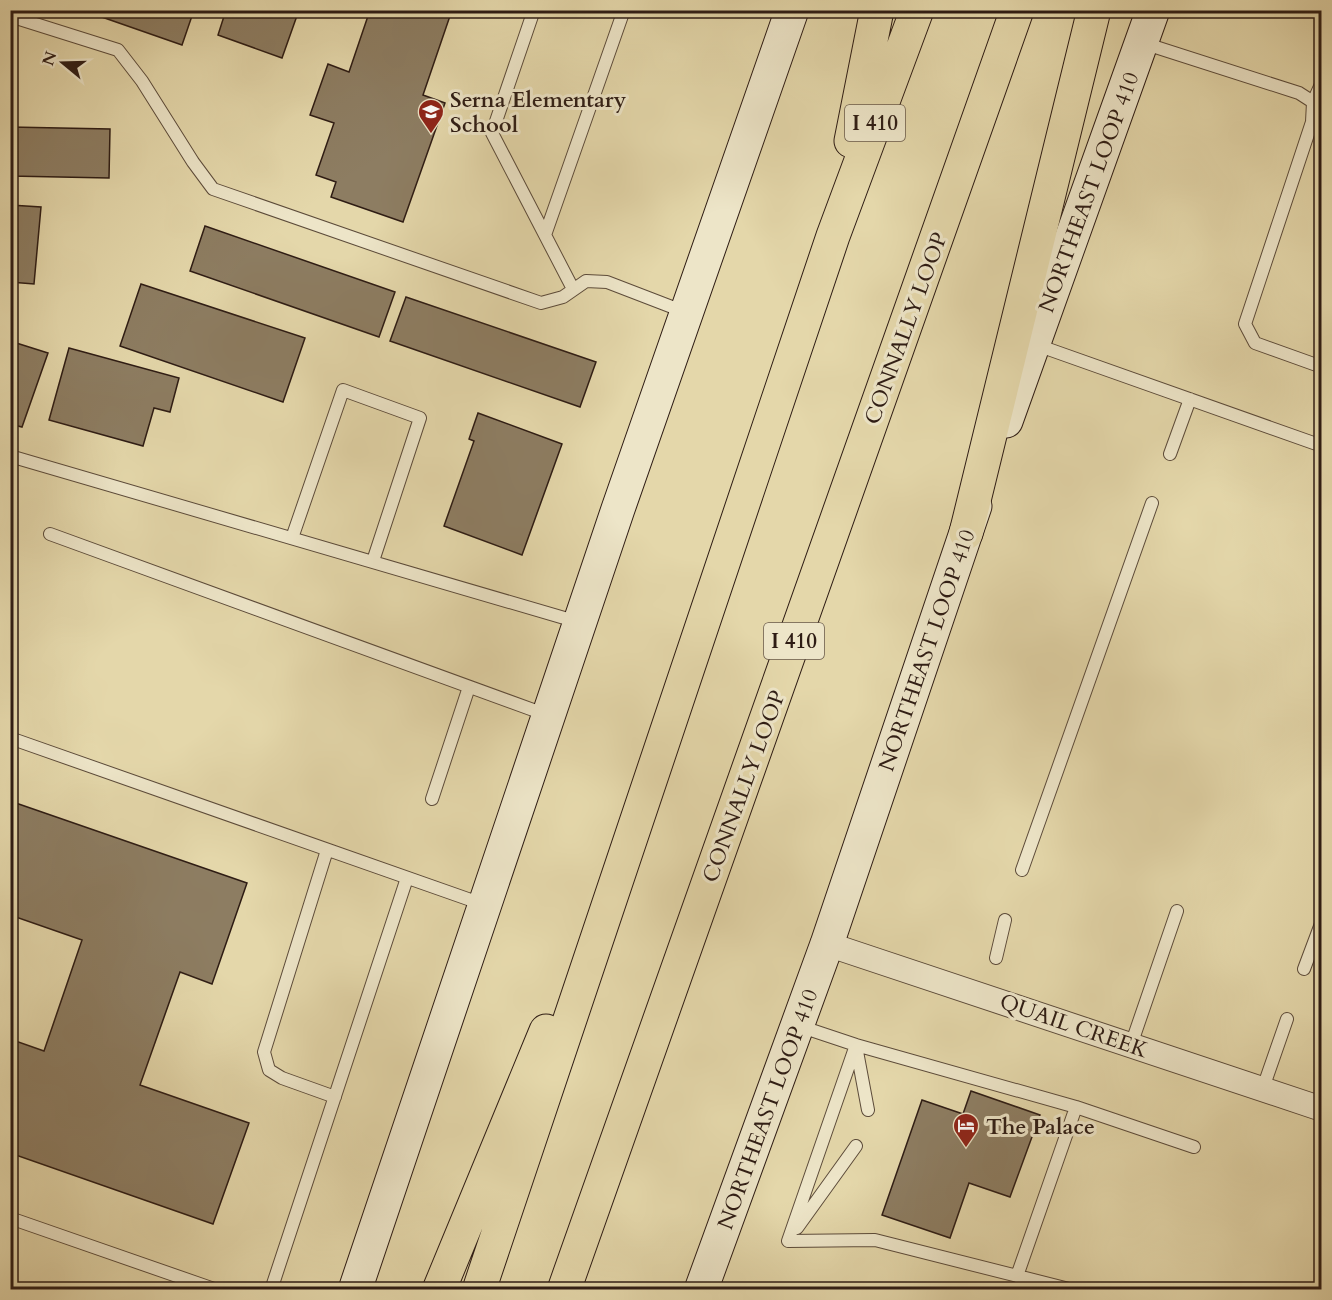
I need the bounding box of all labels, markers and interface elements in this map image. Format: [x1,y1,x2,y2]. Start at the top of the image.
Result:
north arrow [33,33,93,93]
text: N [37,48,62,69]
street label: NORTHEAST LOOP 410 [1031,68,1146,317]
place label: Serna Elementary School [450,85,627,140]
school or university icon: Serna Elementary School [416,97,446,135]
road number: I 410 [845,105,905,141]
street label: CONNALLY LOOP [857,228,955,429]
street label: NORTHEAST LOOP 410 [871,525,982,775]
road number: I 410 [764,623,824,659]
street label: CONNALLY LOOP [695,686,793,887]
street label: NORTHEAST LOOP 410 [710,985,825,1234]
street label: QUAIL CREEK [996,987,1152,1066]
hotel icon: The Palace [951,1111,981,1149]
place label: The Palace [986,1112,1095,1142]

